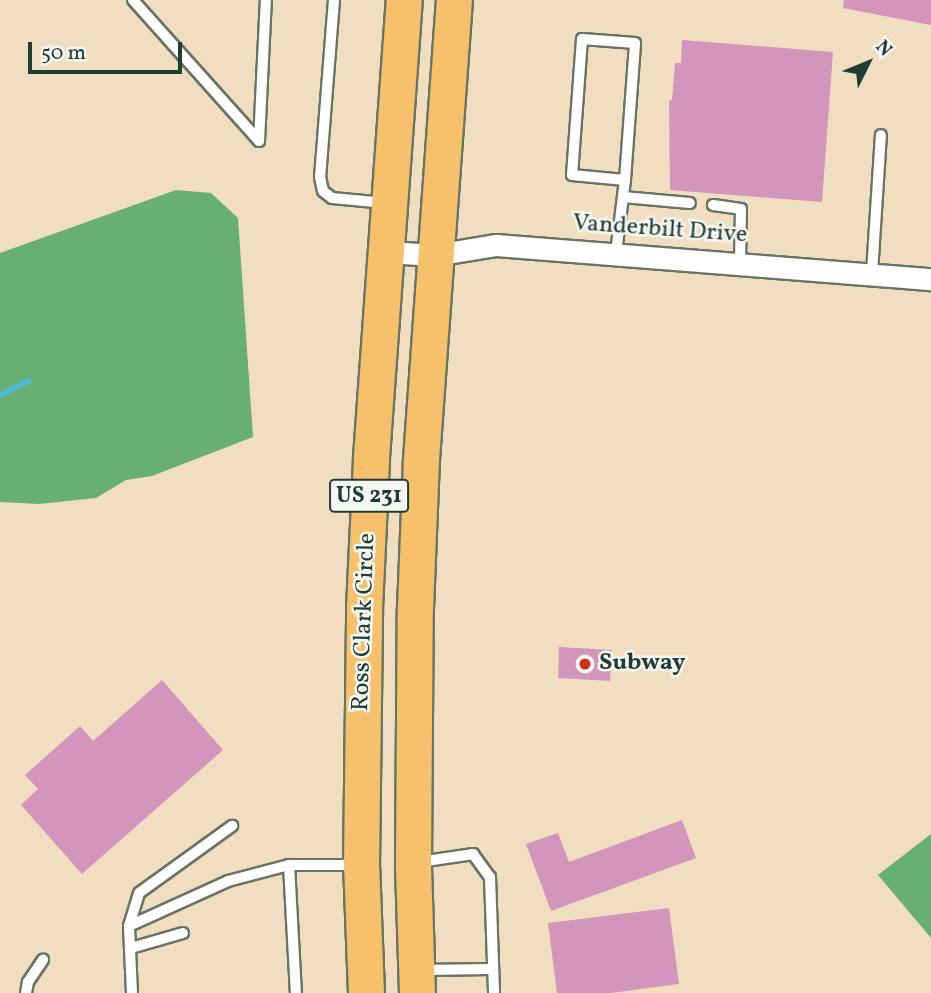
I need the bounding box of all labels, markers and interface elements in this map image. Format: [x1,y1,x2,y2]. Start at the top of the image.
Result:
scale bar [32,28,186,72]
north arrow [833,28,903,98]
text: N [869,35,898,63]
text: 50 m [41,39,86,68]
street label: Vanderbilt Drive [572,210,748,250]
road number: US 231 [329,476,409,516]
street label: Ross Clark Circle [347,532,383,712]
place label: Subway [599,650,686,678]
marker: Subway [577,656,593,672]

